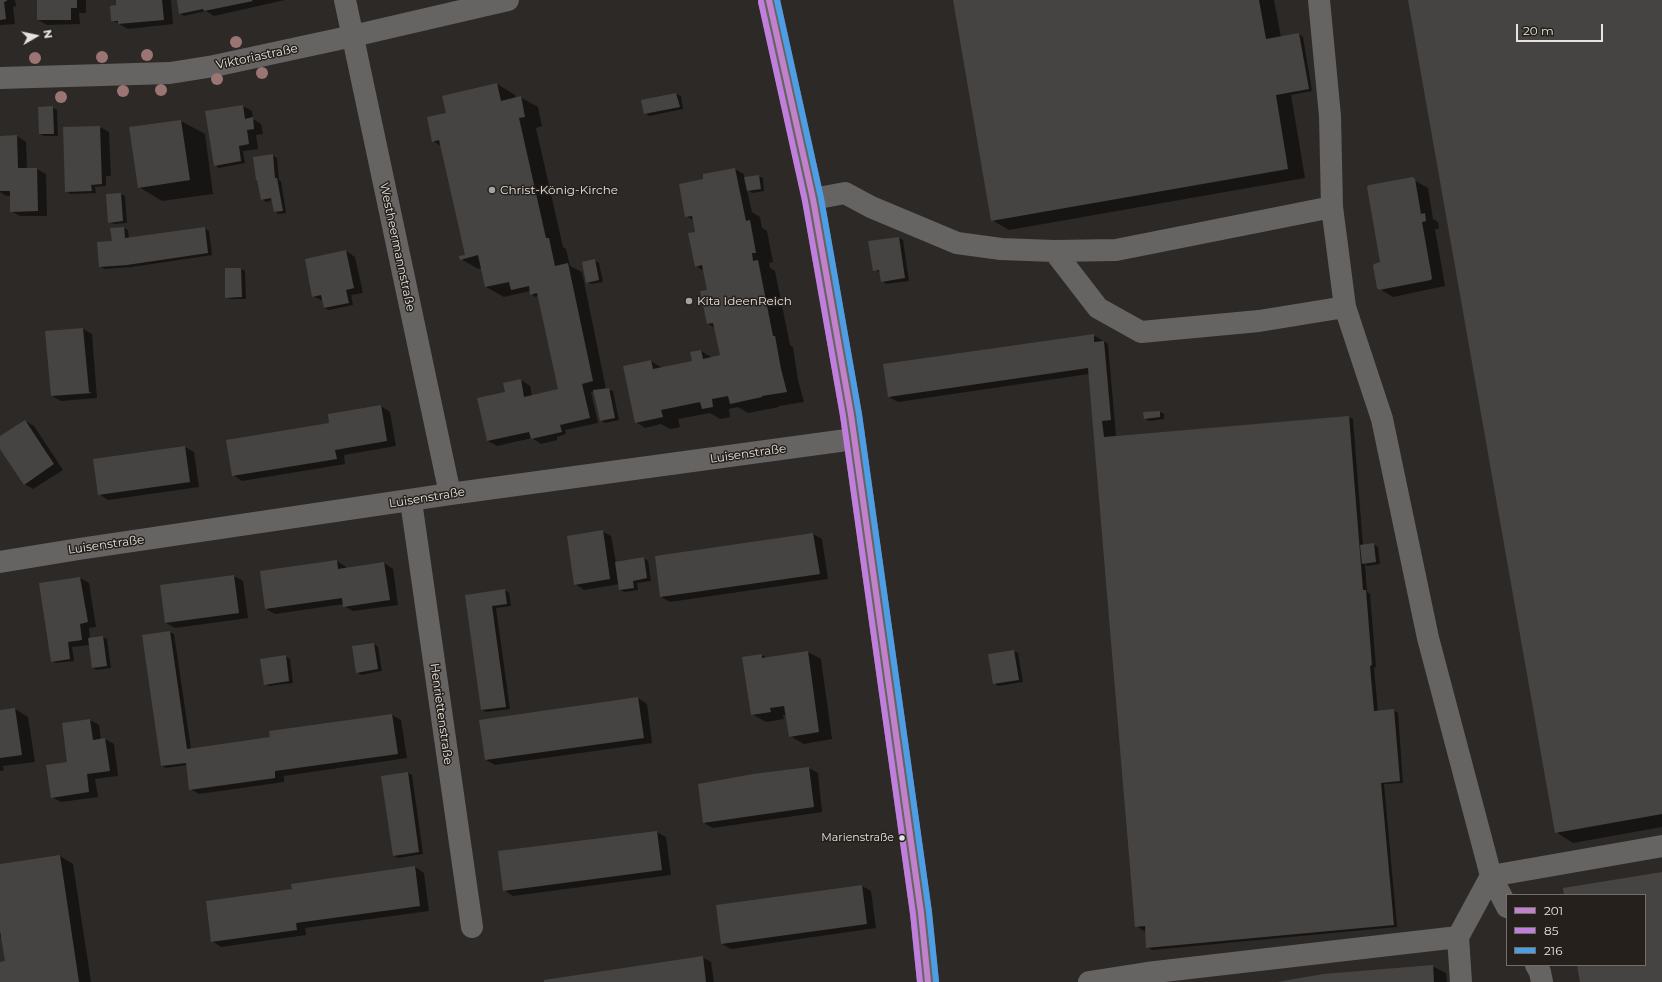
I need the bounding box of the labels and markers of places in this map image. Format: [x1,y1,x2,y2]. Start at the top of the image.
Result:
place label: Christ-König-Kirche [500,183,618,197]
marker: Christ-König-Kirche [487,185,497,195]
place label: Kita IdeenReich [697,294,792,308]
marker: Kita IdeenReich [684,296,694,306]
place label: Marienstraße [821,831,894,845]
marker: Marienstraße [897,833,907,843]

